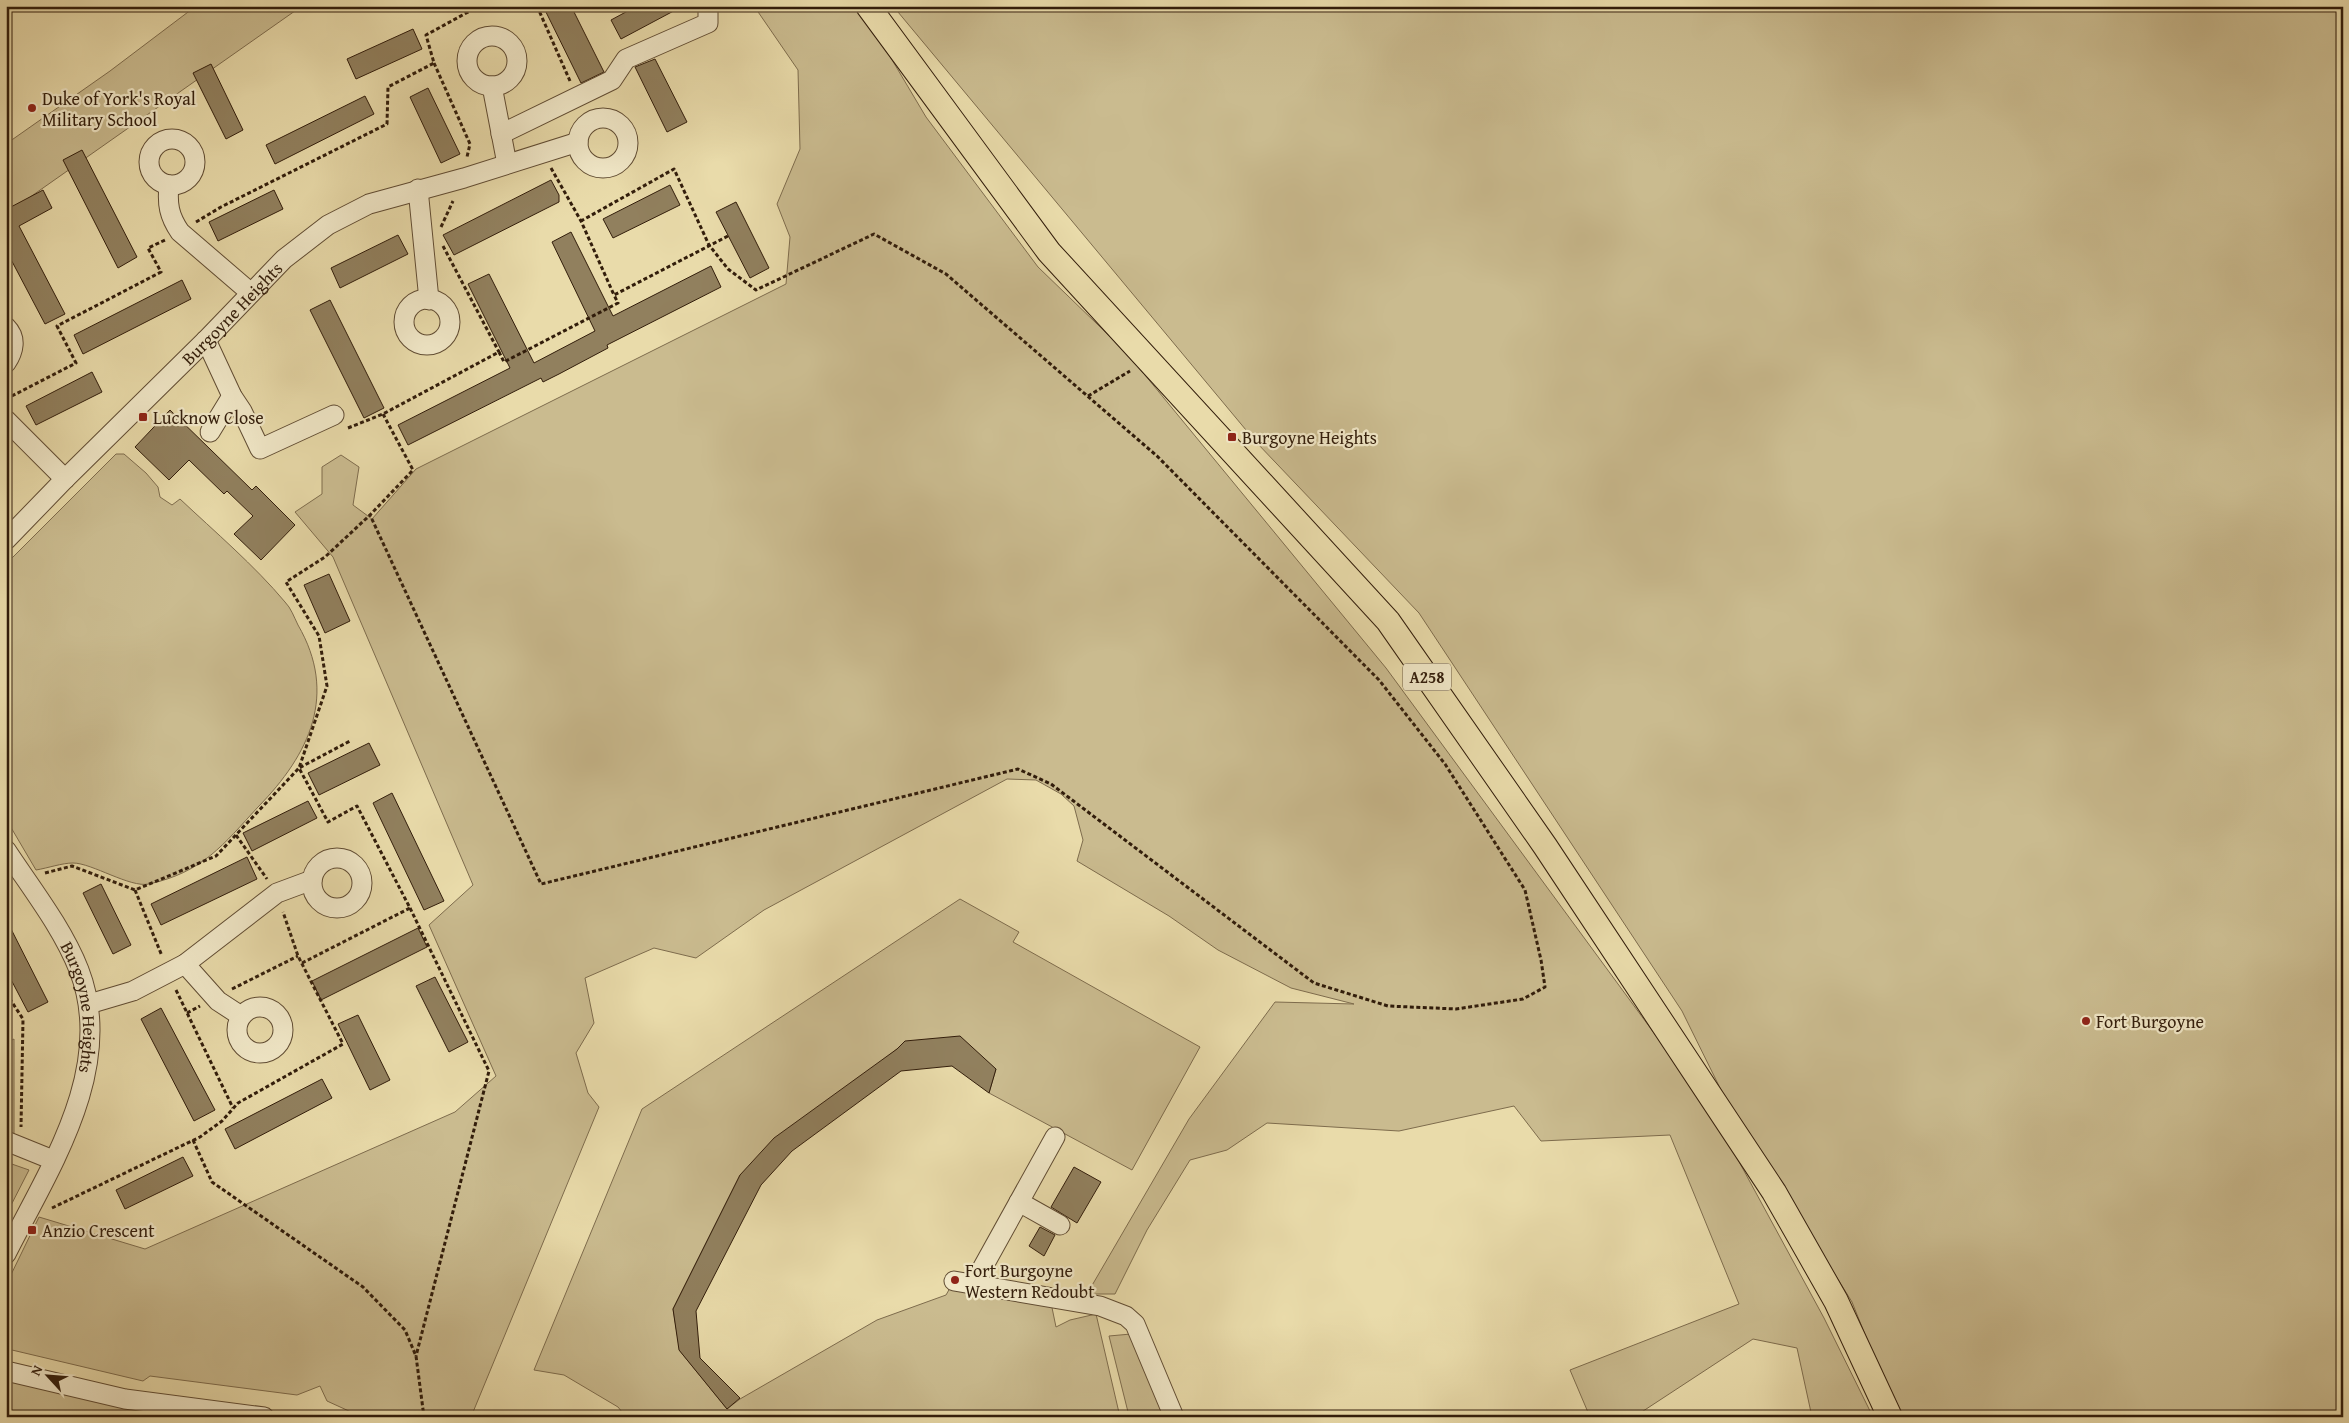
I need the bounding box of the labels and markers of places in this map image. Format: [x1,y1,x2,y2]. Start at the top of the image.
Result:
place label: Duke of York's Royal Military School [42,85,196,133]
marker: Duke of York's Royal Military School [26,102,38,114]
place label: Lucknow Close [153,404,264,431]
marker: Lucknow Close [137,411,149,423]
place label: Burgoyne Heights [1242,424,1377,451]
marker: Burgoyne Heights [1226,431,1238,443]
place label: Fort Burgoyne [2096,1008,2204,1035]
marker: Fort Burgoyne [2080,1015,2092,1027]
place label: Anzio Crescent [42,1217,155,1244]
marker: Anzio Crescent [26,1224,38,1236]
place label: Fort Burgoyne Western Redoubt [965,1257,1095,1305]
marker: Fort Burgoyne Western Redoubt [949,1274,961,1286]

